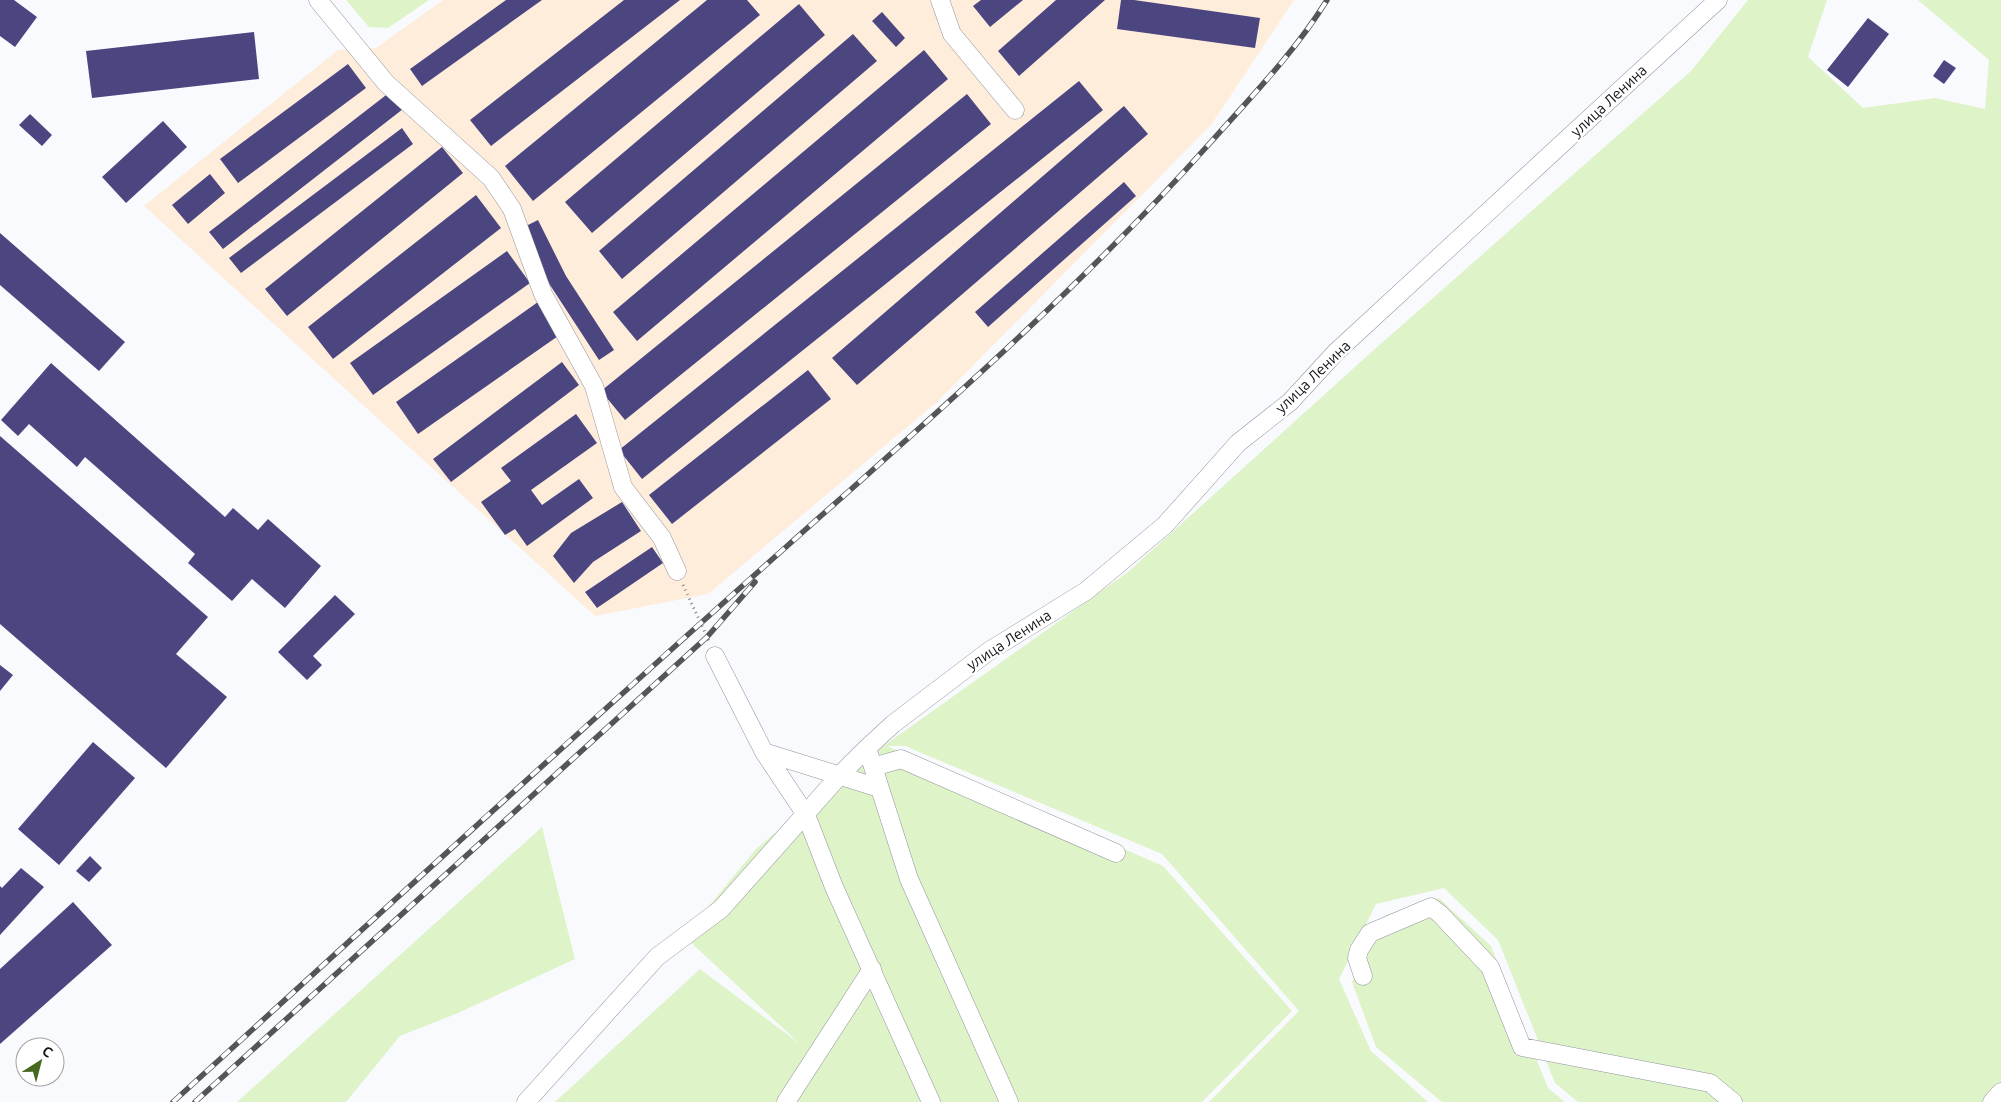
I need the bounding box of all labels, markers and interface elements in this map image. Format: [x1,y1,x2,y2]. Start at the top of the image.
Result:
street label: улица Ленина [1567,61,1650,140]
street label: улица Ленина [1272,337,1354,417]
street label: улица Ленина [963,606,1054,673]
north arrow [15,1037,65,1087]
text: С [39,1042,56,1061]

